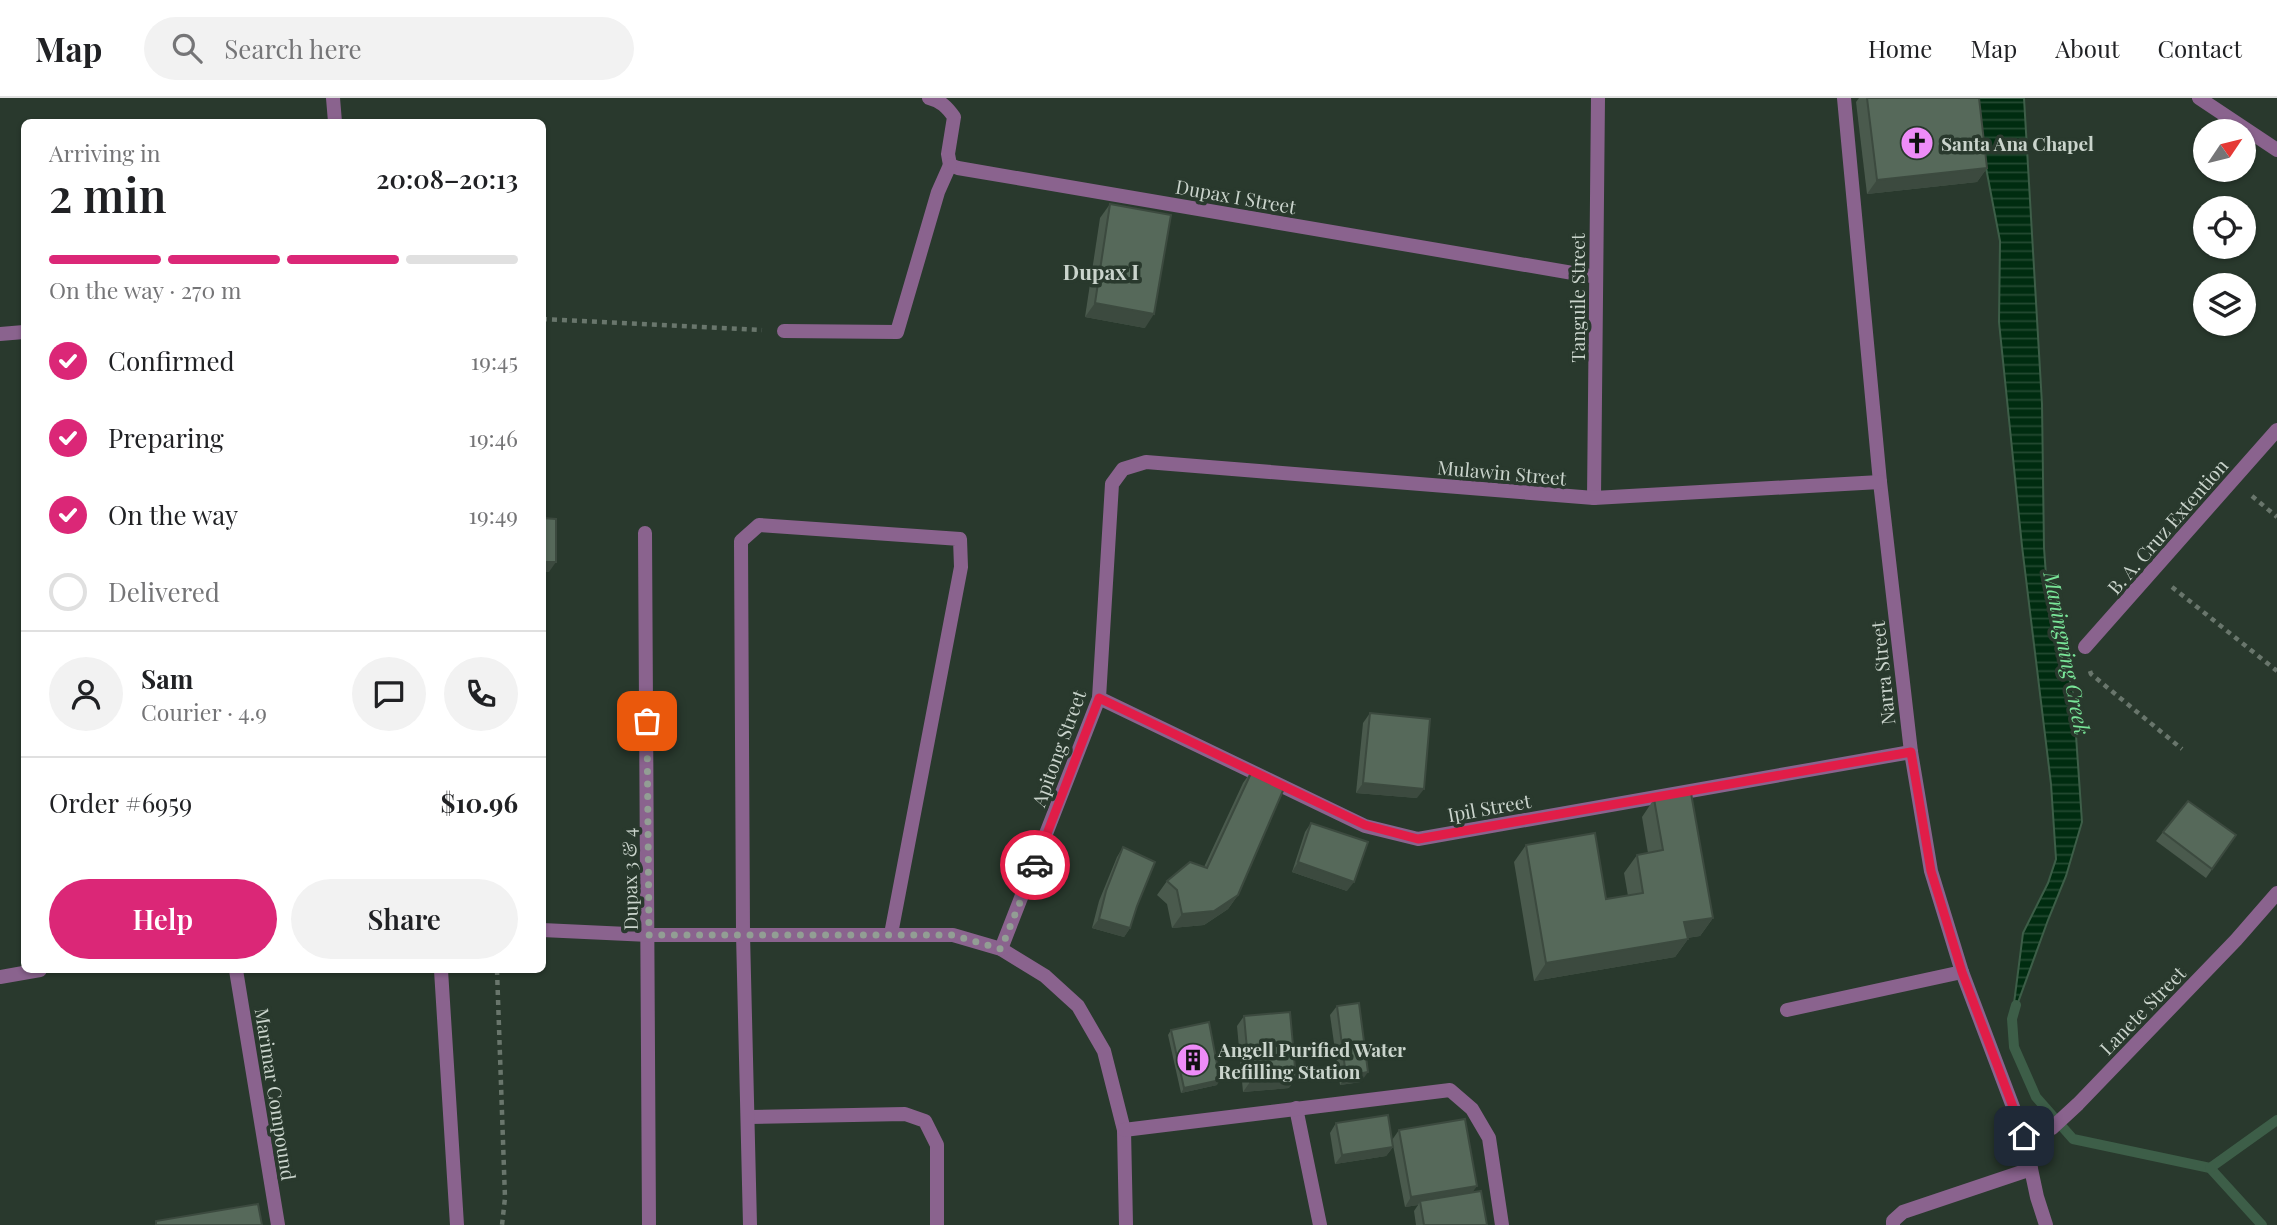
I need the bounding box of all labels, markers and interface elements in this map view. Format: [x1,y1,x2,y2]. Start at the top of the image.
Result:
search box [144,17,634,80]
text: Map [35,26,102,70]
icon: search [168,29,206,67]
text: Search here [224,31,362,66]
text: Home [1868,32,1932,64]
text: Map [1970,32,2017,64]
text: About [2055,32,2119,64]
text: Contact [2157,32,2242,64]
north arrow [2193,119,2256,182]
map controls [2193,119,2256,336]
church icon: Santa Ana Chapel [1898,124,1936,162]
place label: Santa Ana Chapel [1941,130,2094,156]
text: Arriving in [49,137,161,168]
text: 20:08–20:13 [376,161,518,196]
text: 2 min [49,163,167,225]
street label: Dupax I Street [1174,173,1299,219]
button: locate [2193,196,2256,259]
street label: Tanguile Street [1564,233,1590,363]
district label: Dupax I [1063,257,1139,285]
button: layers [2193,273,2256,336]
text: On the way · 270 m [49,274,241,305]
icon: check [49,342,87,380]
text: Confirmed [108,343,235,378]
text: 19:45 [471,345,518,376]
icon: check [49,419,87,457]
text: Preparing [108,420,224,455]
text: 19:46 [468,422,518,453]
street label: B. A. Cruz Extention [2101,452,2234,599]
street label: Mulawin Street [1436,453,1568,491]
icon: check [49,496,87,534]
text: On the way [108,497,238,532]
text: 19:49 [469,499,518,530]
water label: Maningning Creek [2038,568,2098,737]
text: Delivered [108,574,220,609]
street label: Narra Street [1864,619,1900,726]
button: person [49,657,123,731]
button: chat [352,657,426,731]
button: phone [444,657,518,731]
text: Sam [141,661,193,696]
street label: Apitong Street [1024,686,1091,811]
pin [617,691,677,751]
text: Courier · 4.9 [141,696,267,727]
icon: bag [628,702,666,740]
text: Order #6959 [49,785,192,820]
text: $10.96 [441,785,518,820]
street label: Ipil Street [1445,787,1533,827]
street label: Dupax 3 & 4 [615,827,643,931]
courier [1000,830,1070,900]
icon: car [1016,846,1054,884]
button: Help [49,879,277,959]
button: Share [291,879,518,959]
street label: Lanete Street [2093,960,2191,1060]
street label: Marimar Compound [250,1006,302,1182]
place label: Angell Purified Water Refilling Station [1217,1036,1406,1084]
building icon: Angell Purified Water Refilling Station [1174,1041,1212,1079]
pin [1994,1106,2054,1166]
icon: home [2005,1117,2043,1155]

